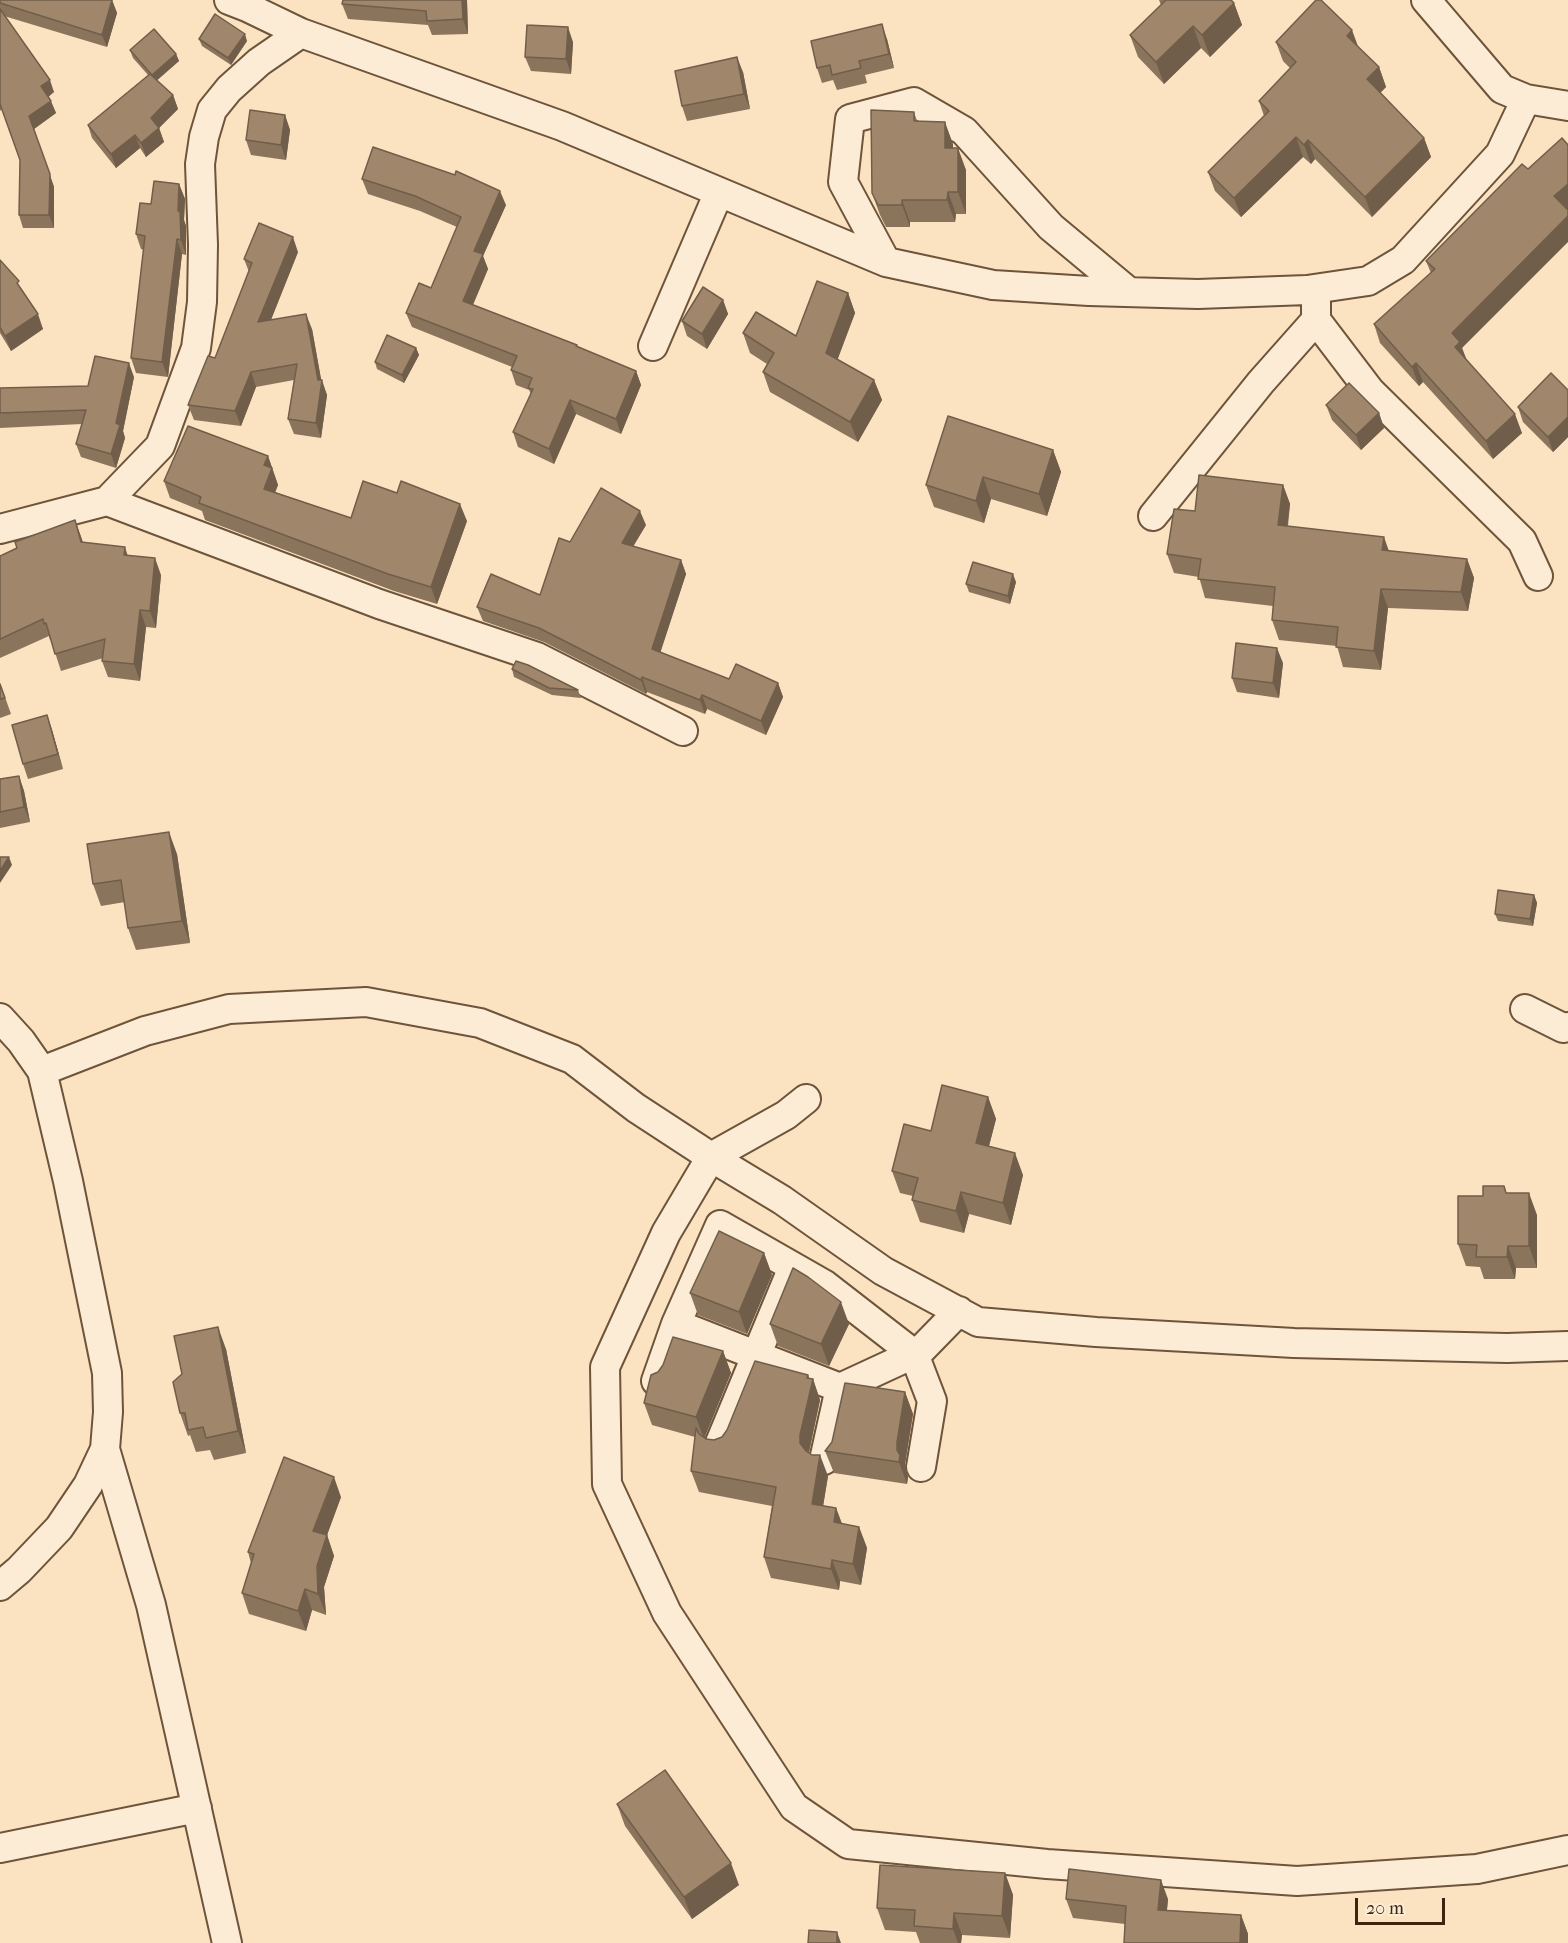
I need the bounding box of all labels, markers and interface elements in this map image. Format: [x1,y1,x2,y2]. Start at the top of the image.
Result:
scale bar [1358,1886,1448,1924]
text: 20 m [1366,1898,1404,1919]

